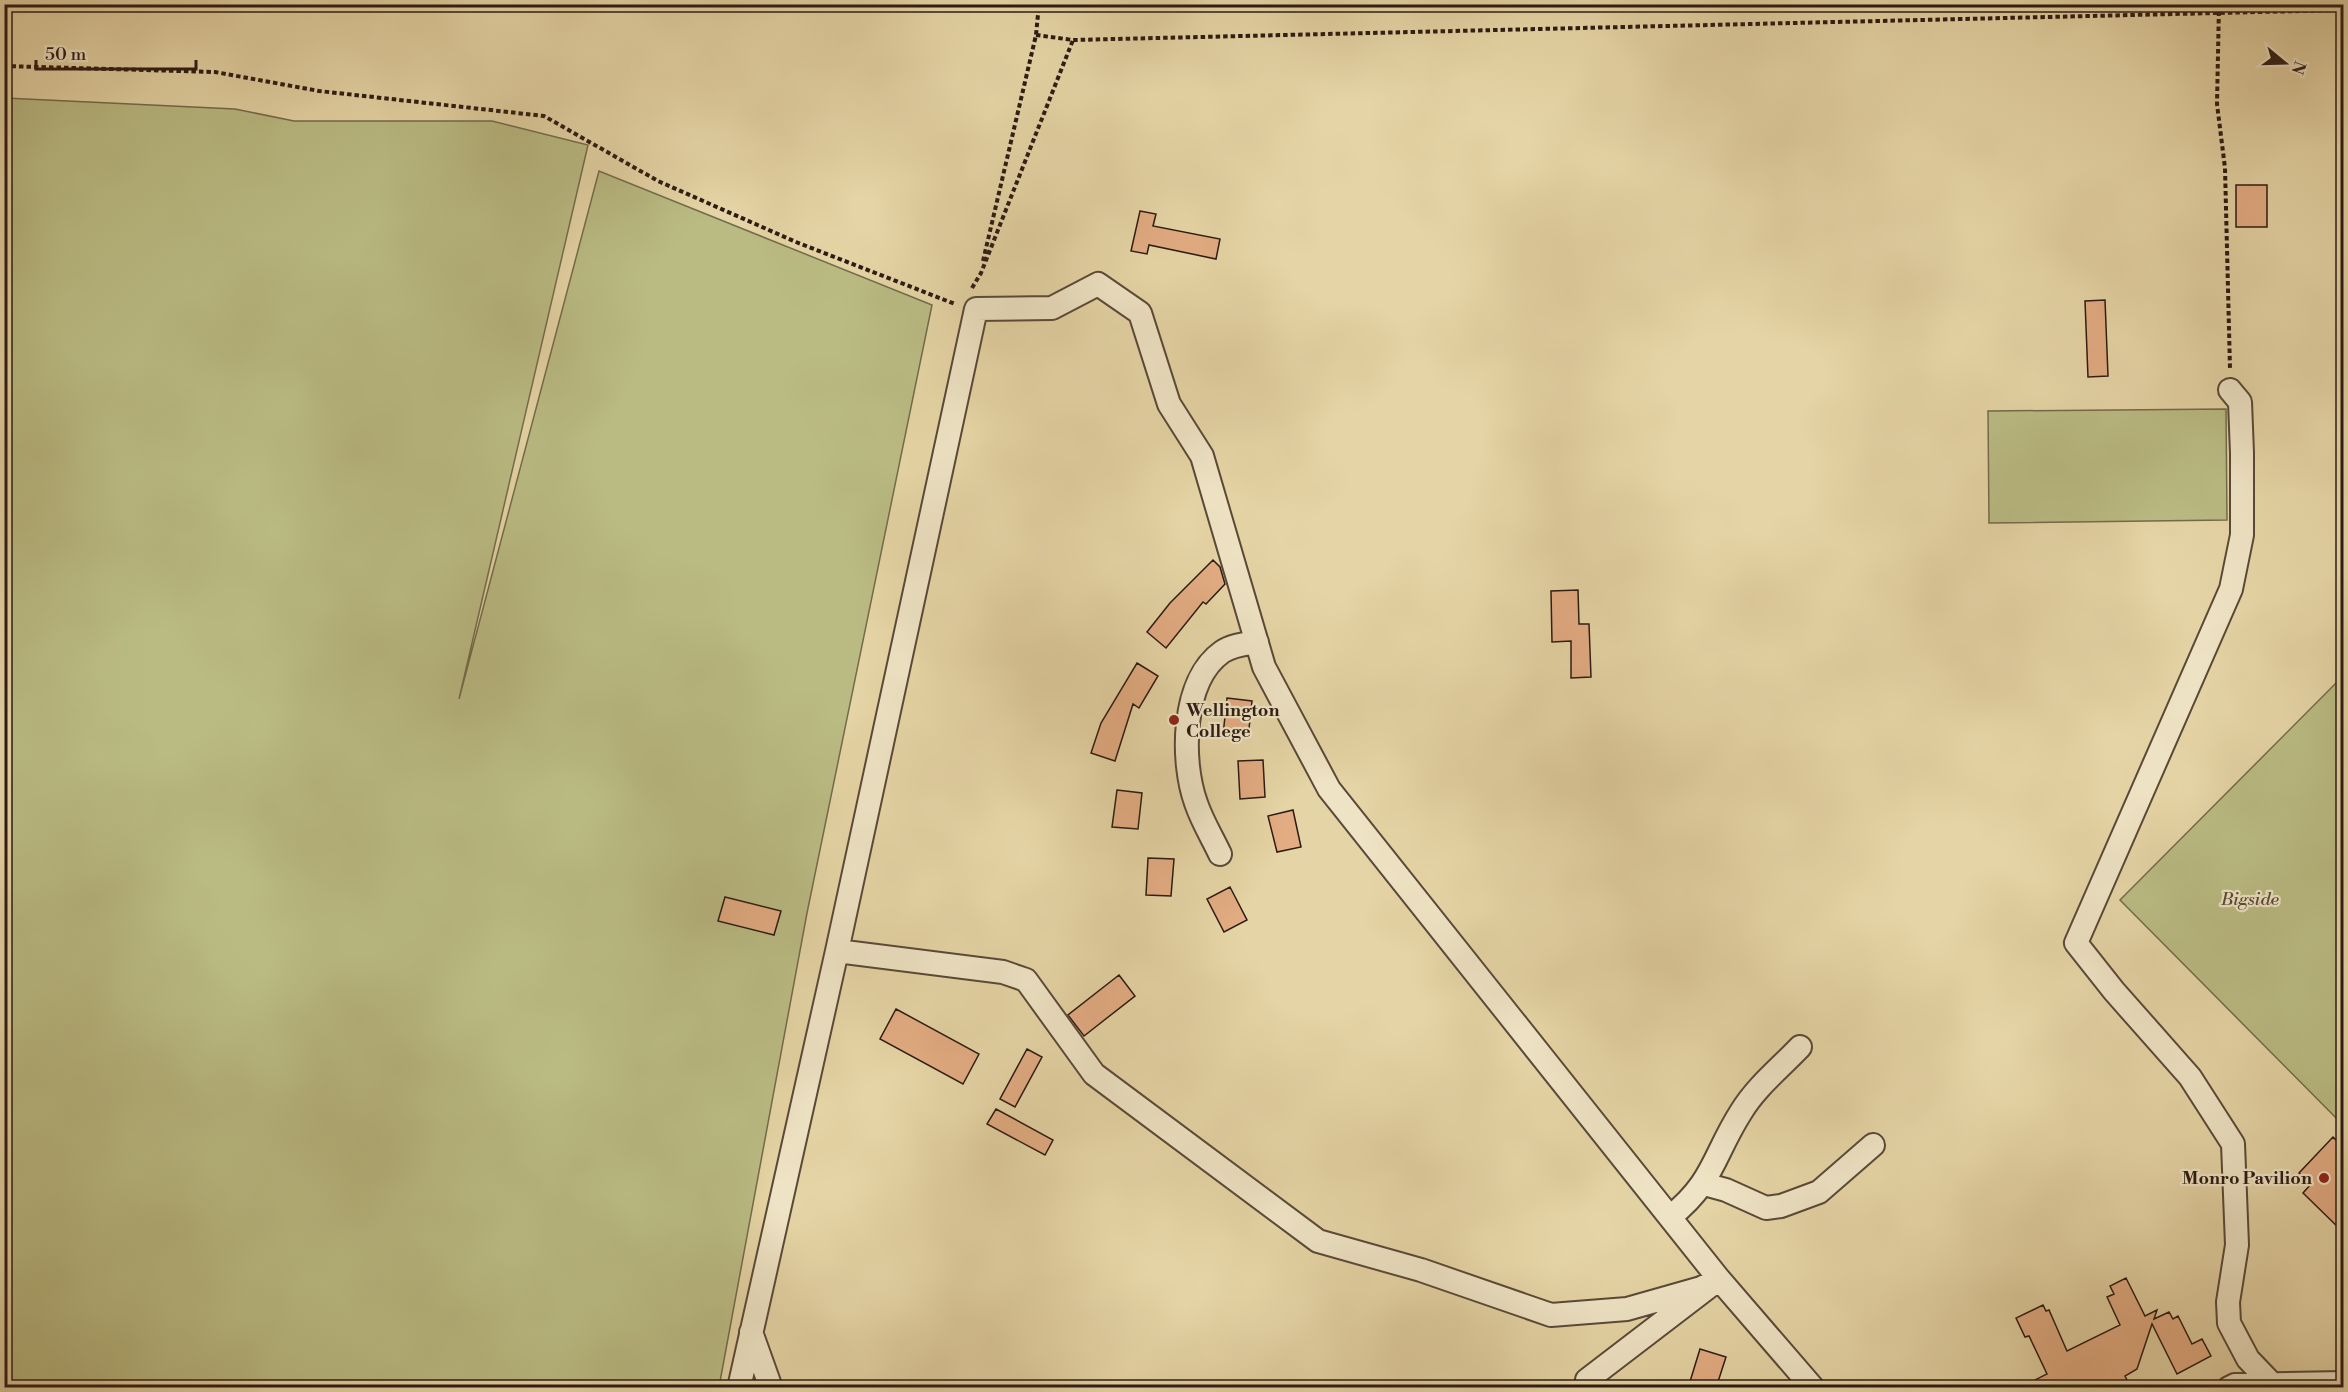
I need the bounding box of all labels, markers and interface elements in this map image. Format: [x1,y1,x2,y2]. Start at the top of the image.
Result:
scale bar [36,33,196,71]
north arrow [2255,33,2315,93]
text: 50 m [45,43,87,66]
text: N [2287,58,2310,77]
place label: Wellington College [1185,699,1279,743]
marker: Wellington College [1167,713,1181,727]
park label: Bigside [2220,888,2280,911]
place label: Monro Pavilion [2182,1167,2312,1190]
marker: Monro Pavilion [2317,1171,2331,1185]

